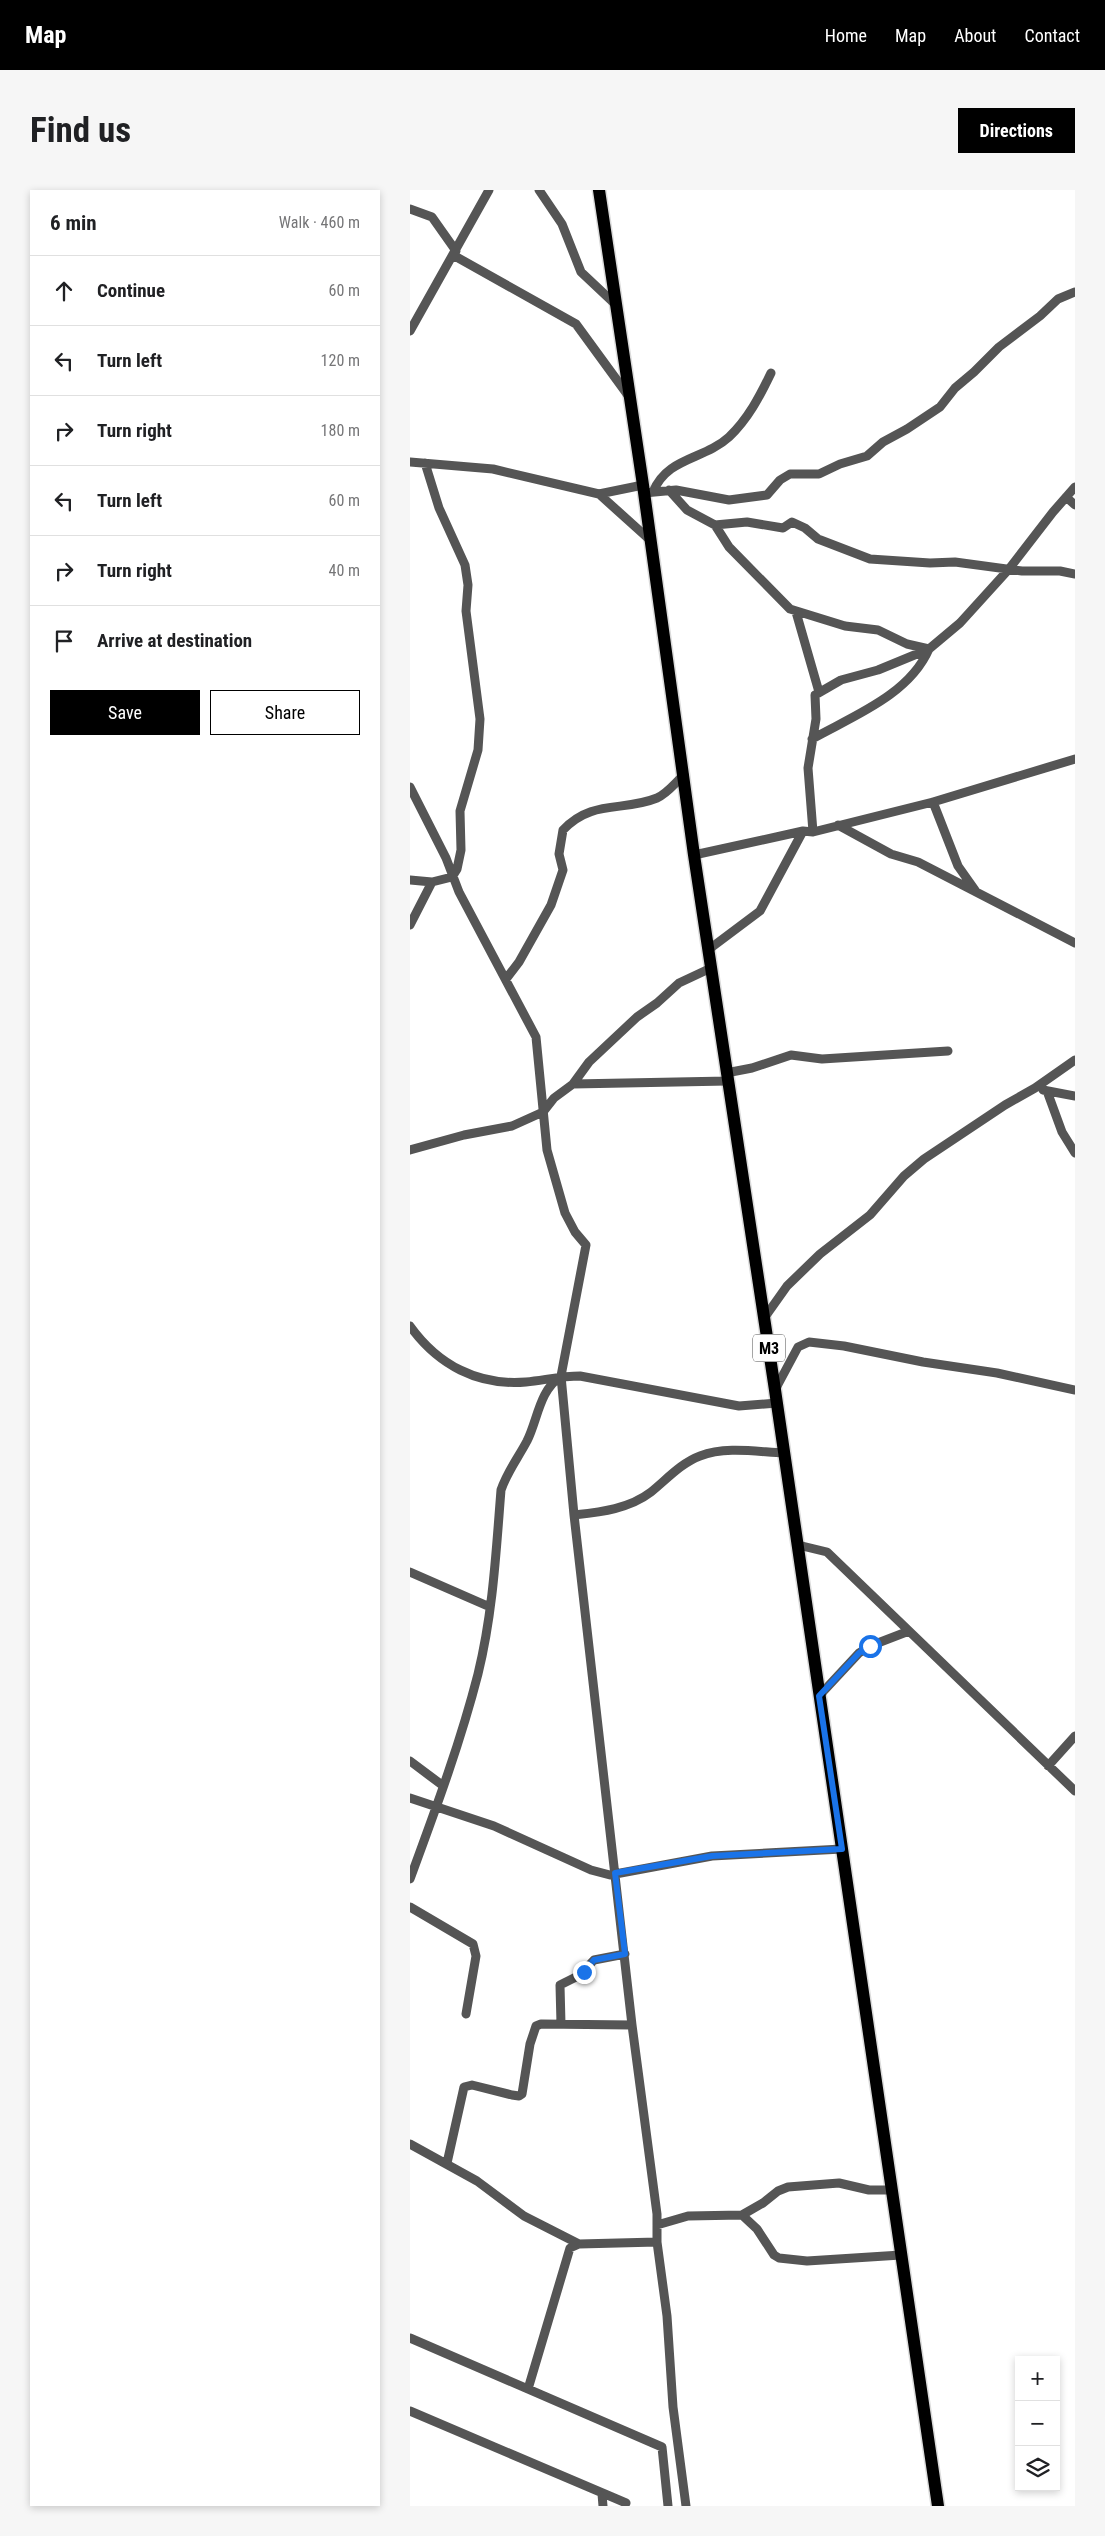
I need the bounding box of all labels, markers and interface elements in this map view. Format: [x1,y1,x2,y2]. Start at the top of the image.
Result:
text: Map [25,21,66,49]
text: Home [825,25,867,46]
text: Map [895,25,926,46]
text: About [954,25,996,46]
text: Contact [1024,25,1080,46]
button: Directions [958,108,1075,153]
text: Find us [30,110,131,151]
text: 6 min [50,211,97,235]
text: Walk · 460 m [279,213,360,232]
icon: ahead [50,277,78,305]
text: Continue [97,279,165,302]
text: 60 m [328,281,360,300]
icon: left [50,347,78,375]
text: Turn left [97,349,162,372]
text: 120 m [321,351,360,370]
icon: right [50,417,78,445]
text: Turn right [97,419,172,442]
text: 180 m [321,421,360,440]
icon: left [50,487,78,515]
text: Turn left [97,489,162,512]
text: 60 m [328,491,360,510]
icon: right [50,557,78,585]
text: Turn right [97,559,172,582]
text: 40 m [328,561,360,580]
icon: arrive [50,627,78,655]
text: Arrive at destination [97,629,252,652]
button: Save [50,690,200,735]
button: Share [210,690,360,735]
road number: M3 [753,1334,785,1362]
route start [859,1635,882,1658]
route end [573,1961,596,1984]
map controls [1015,2356,1060,2491]
button: + [1015,2356,1060,2401]
button: − [1015,2401,1060,2446]
button: layers [1015,2446,1060,2491]

